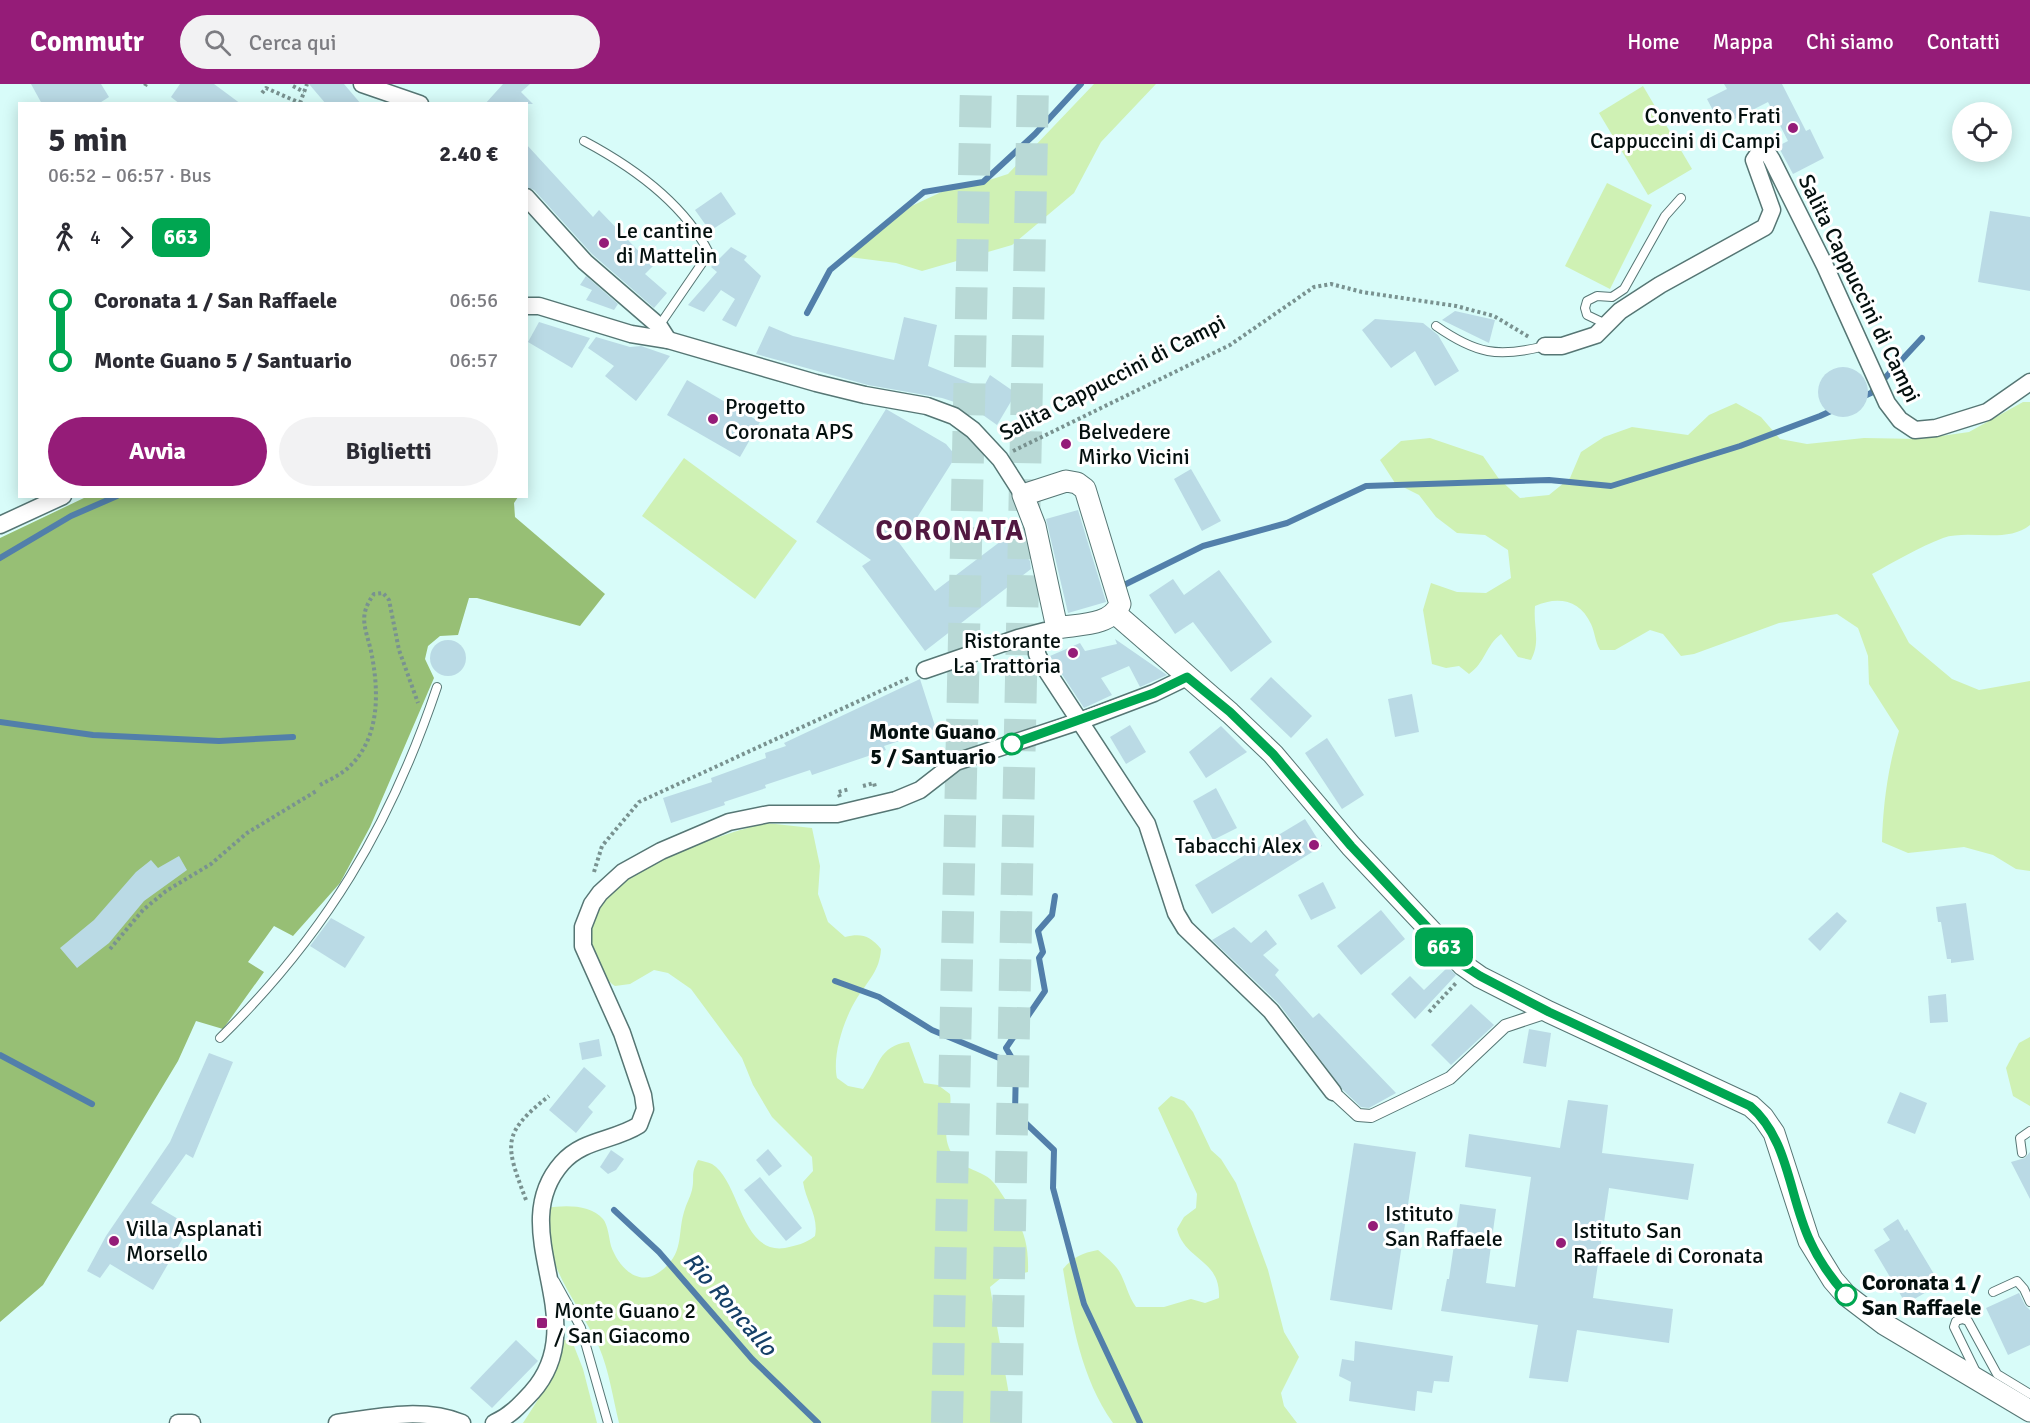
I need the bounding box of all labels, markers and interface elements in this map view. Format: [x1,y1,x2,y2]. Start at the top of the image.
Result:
search box [180,15,600,69]
text: Commutr [30,25,144,59]
icon: search [201,26,234,59]
text: Cerca qui [249,29,337,56]
text: Home [1627,29,1680,55]
text: Mappa [1713,29,1773,55]
text: Chi siamo [1806,29,1894,55]
text: Contatti [1927,29,2000,55]
place label: Convento Frati Cappuccini di Campi [1590,102,1781,154]
map controls [1952,102,2012,162]
button: locate [1952,102,2012,162]
text: 5 min [48,120,128,161]
marker: Convento Frati Cappuccini di Campi [1786,121,1800,135]
text: 2.40 € [439,140,498,167]
text: 06:52 – 06:57 · Bus [48,163,211,188]
street label: Salita Cappuccini di Campi [1793,170,1927,407]
place label: Le cantine di Mattelin [616,217,718,269]
icon: walk [48,221,81,254]
icon: forward [110,221,143,254]
text: 663 [164,224,198,250]
text: 4 [90,225,101,250]
marker: Le cantine di Mattelin [597,236,611,250]
text: Coronata 1 / San Raffaele [94,287,337,314]
text: 06:56 [449,288,498,313]
street label: Salita Cappuccini di Campi [995,309,1230,446]
text: Monte Guano 5 / Santuario [94,347,352,374]
text: 06:57 [449,348,498,373]
place label: Progetto Coronata APS [725,393,853,445]
marker: Progetto Coronata APS [706,412,720,426]
button: Avvia [48,417,267,486]
button: Biglietti [279,417,498,486]
place label: Belvedere Mirko Vicini [1078,418,1190,470]
marker: Belvedere Mirko Vicini [1059,437,1073,451]
district label: CORONATA [875,514,1025,548]
place label: Ristorante La Trattoria [953,627,1061,679]
marker: Ristorante La Trattoria [1066,646,1080,660]
place label: Monte Guano 5 / Santuario [869,718,996,770]
marker: Monte Guano 5 / Santuario [1001,733,1023,755]
place label: Tabacchi Alex [1175,832,1302,859]
marker: Tabacchi Alex [1307,838,1321,852]
line badge: 663 [1410,928,1478,966]
text: 663 [1427,934,1461,960]
place label: Istituto San Raffaele [1385,1200,1503,1252]
place label: Villa Asplanati Morsello [126,1215,262,1267]
place label: Istituto San Raffaele di Coronata [1573,1217,1763,1269]
marker: Istituto San Raffaele [1366,1219,1380,1233]
marker: Villa Asplanati Morsello [107,1234,121,1248]
marker: Istituto San Raffaele di Coronata [1554,1236,1568,1250]
water label: Rio Roncallo [677,1246,784,1363]
place label: Coronata 1 / San Raffaele [1862,1269,1982,1321]
marker: Coronata 1 / San Raffaele [1835,1284,1857,1306]
place label: Monte Guano 2 / San Giacomo [554,1297,696,1349]
marker: Monte Guano 2 / San Giacomo [535,1316,549,1330]

